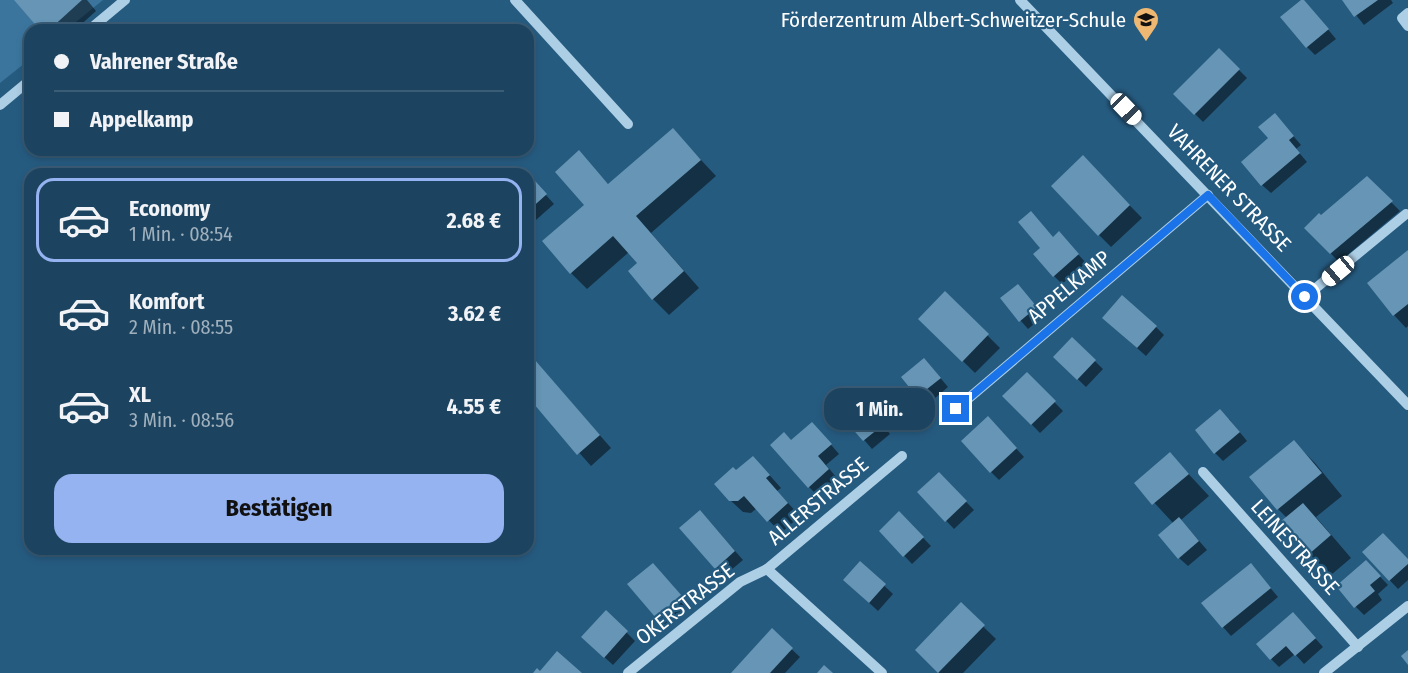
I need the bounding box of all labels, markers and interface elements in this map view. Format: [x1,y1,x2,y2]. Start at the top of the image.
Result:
school or university icon: Förderzentrum Albert-Schweitzer-Schule [1131,5,1161,43]
place label: Förderzentrum Albert-Schweitzer-Schule [781,7,1126,33]
text: Vahrener Straße [90,48,238,75]
car [1107,90,1145,128]
text: Appelkamp [90,106,194,133]
street label: VAHRENER STRASSE [1162,119,1296,257]
icon: car [57,193,111,247]
text: Economy [129,195,210,222]
text: 2.68 € [447,207,501,234]
text: 1 Min. · 08:54 [129,222,233,246]
street label: APPELKAMP [1022,245,1116,329]
car [1318,253,1358,289]
route start [1291,283,1318,310]
icon: car [57,286,111,340]
text: Komfort [129,288,204,315]
text: 3.62 € [448,300,501,327]
text: 2 Min. · 08:55 [129,315,233,339]
icon: car [57,379,111,433]
text: XL [129,381,151,408]
callout: 1 Min. [824,388,935,430]
text: 4.55 € [447,393,501,420]
route end [942,395,969,422]
text: 1 Min. [856,397,903,421]
text: 3 Min. · 08:56 [129,408,234,432]
street label: ALLERSTRASSE [762,451,874,551]
button: Bestätigen [54,474,504,543]
street label: LEINESTRASSE [1245,494,1345,600]
street label: OKERSTRASSE [630,557,740,651]

